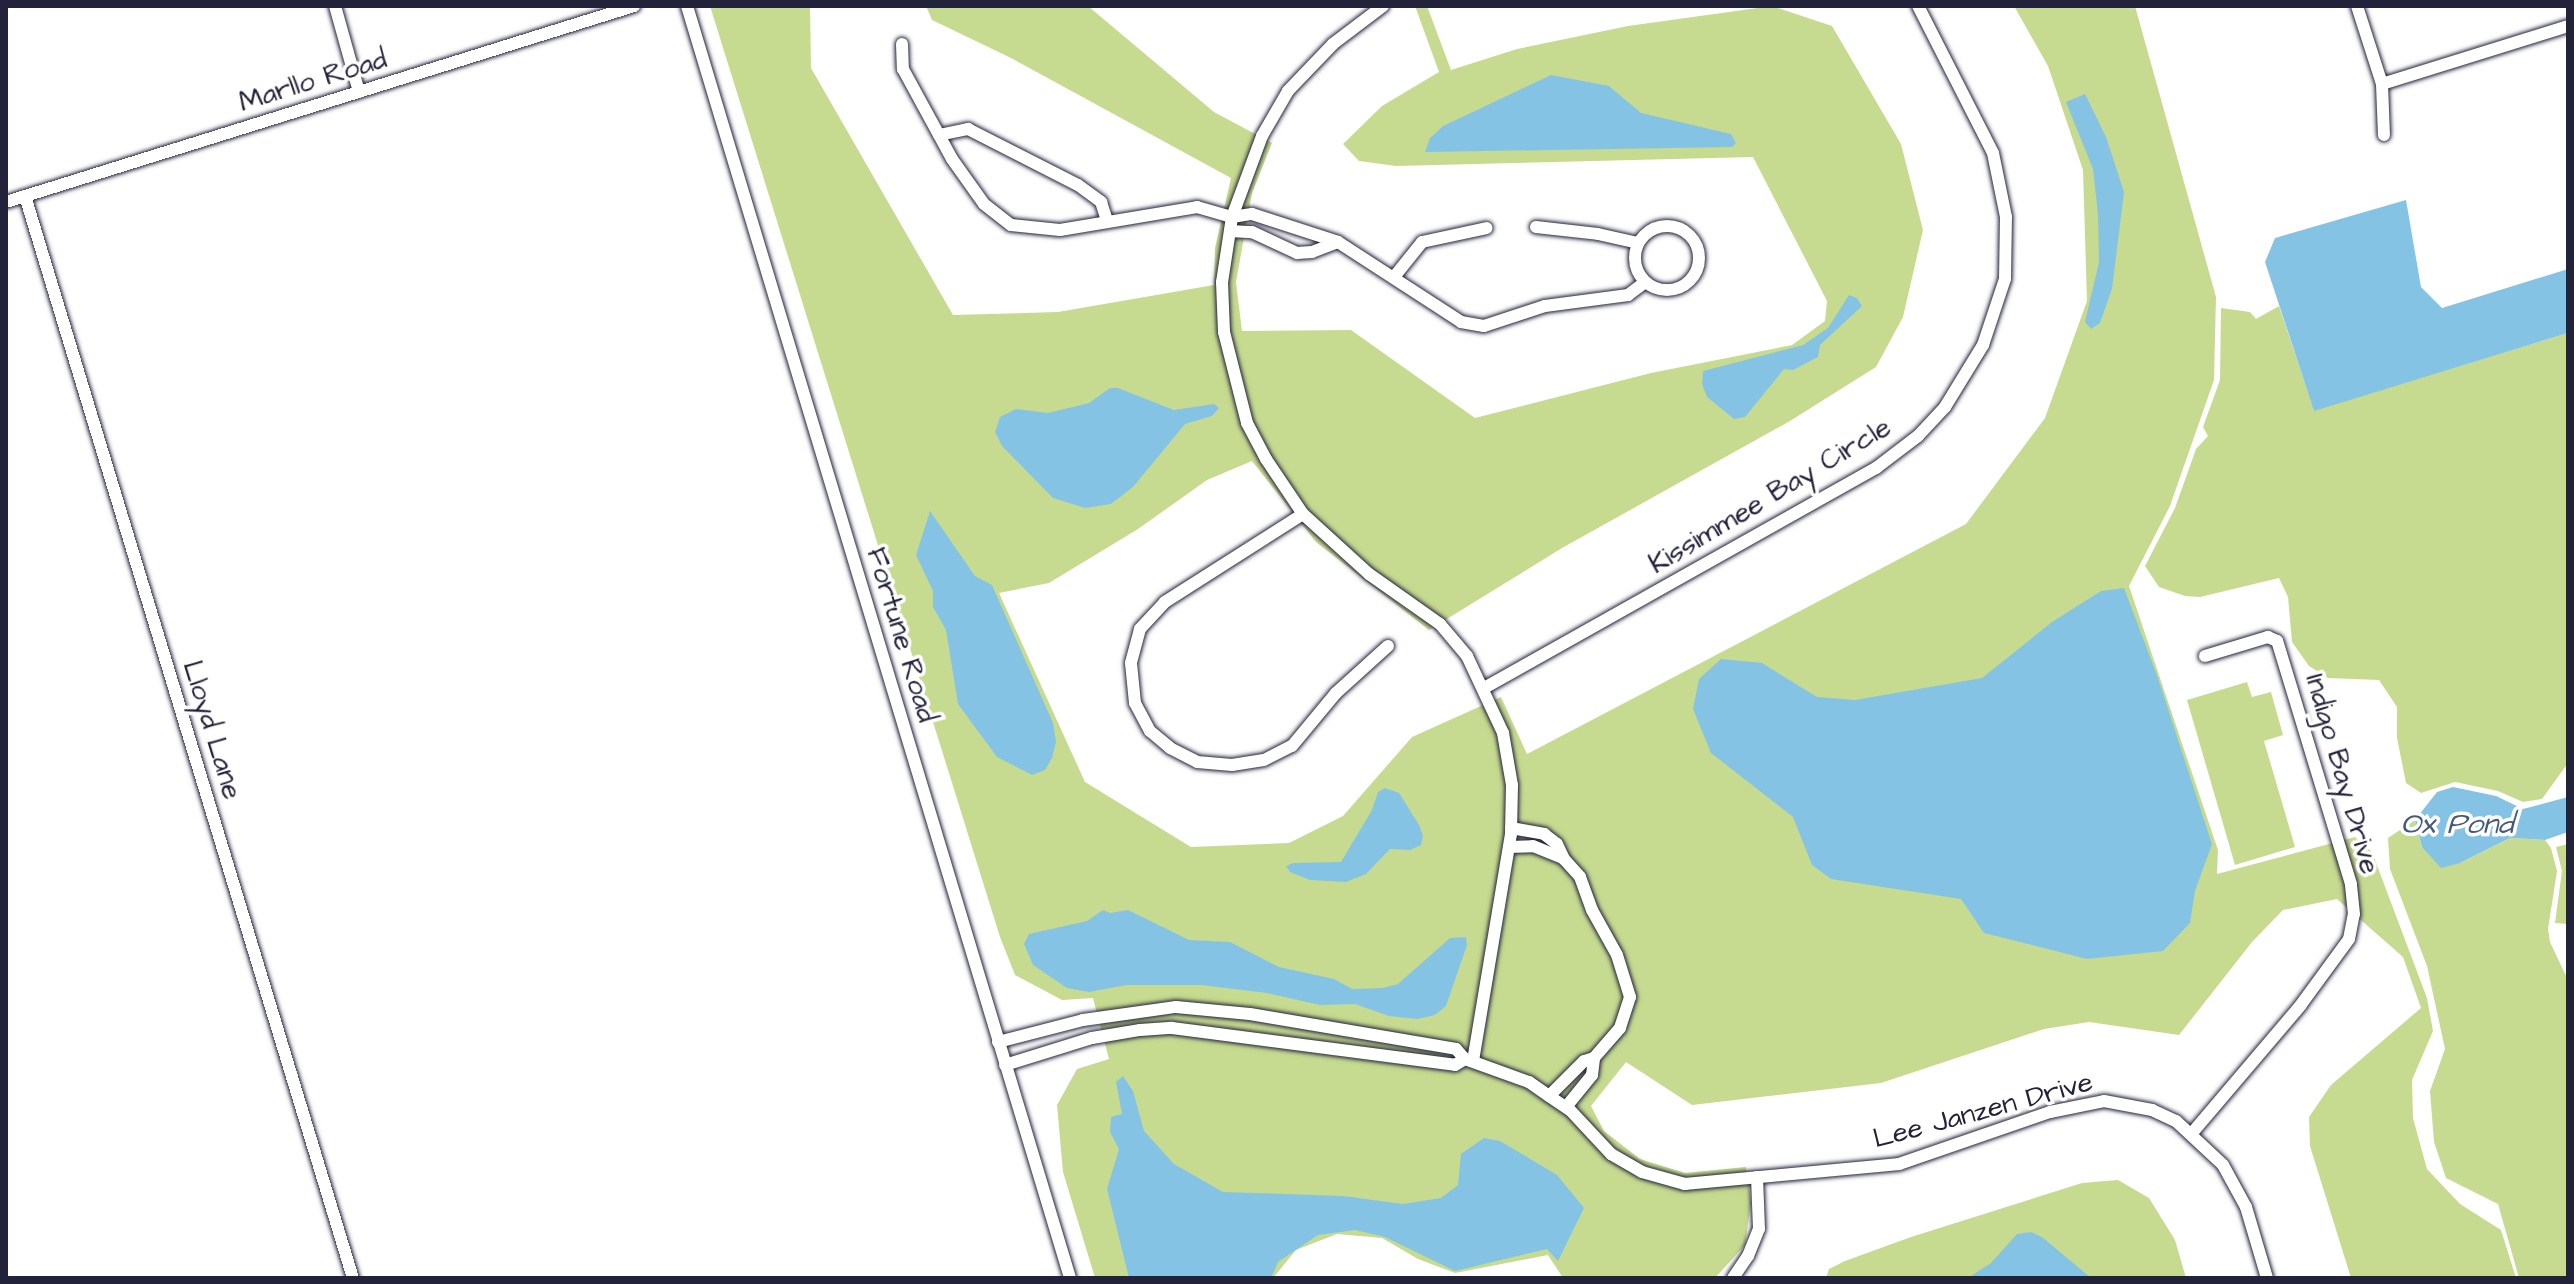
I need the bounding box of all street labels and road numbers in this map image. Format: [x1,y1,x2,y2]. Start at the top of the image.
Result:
street label: Marllo Road [235,43,391,119]
street label: Kissimmee Bay Circle [1643,410,1897,582]
street label: Fortune Road [859,544,943,726]
street label: Lloyd Lane [175,657,249,803]
street label: Indigo Bay Drive [2297,670,2387,878]
street label: Lee Janzen Drive [1870,1066,2096,1156]

